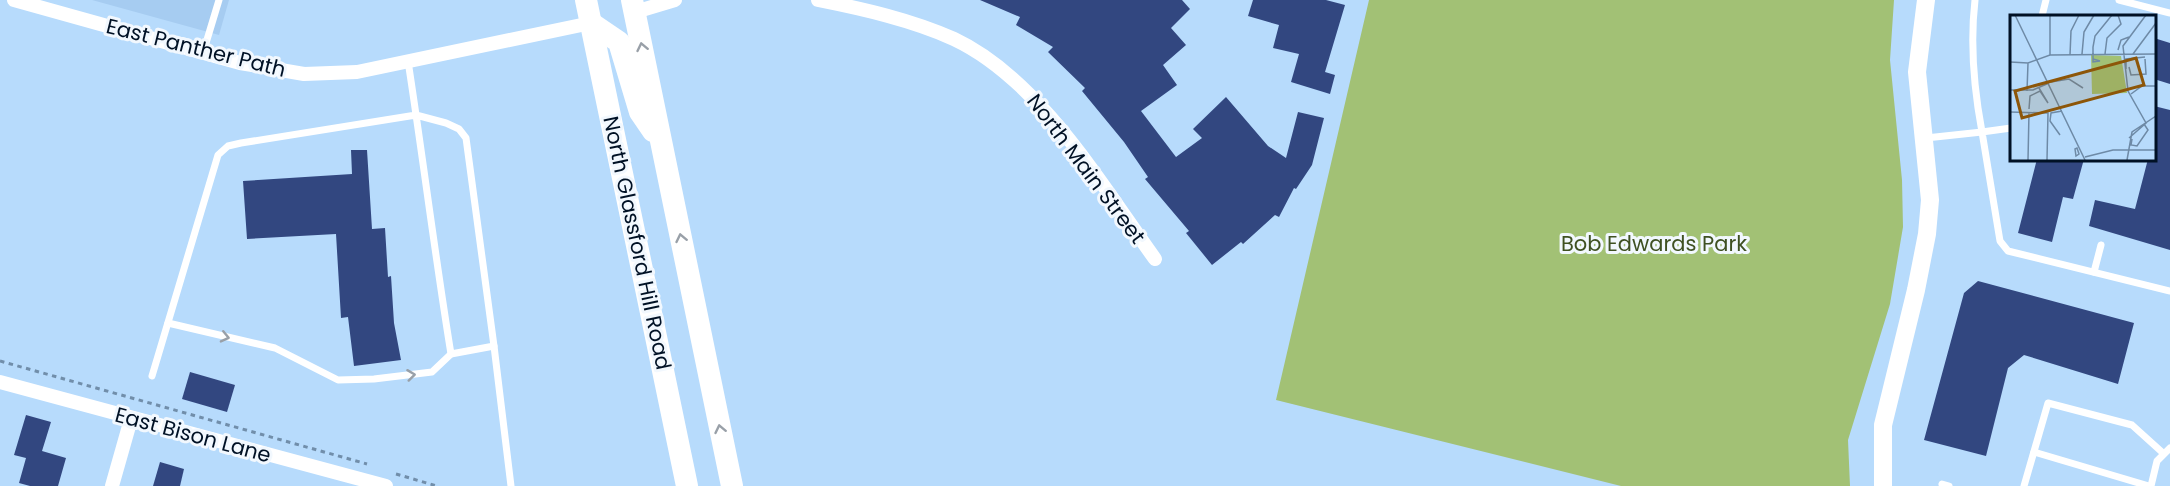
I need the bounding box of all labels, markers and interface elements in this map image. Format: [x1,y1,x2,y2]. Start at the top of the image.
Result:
street label: East Panther Path [103,11,289,84]
inset map [2010,15,2155,160]
one-way arrow [636,42,649,52]
street label: North Main Street [1020,88,1152,250]
street label: North Glassford Hill Road [596,113,679,372]
park label: Bob Edwards Park [1561,229,1747,258]
one-way arrow [675,233,688,243]
one-way arrow [220,329,230,342]
one-way arrow [406,369,415,381]
street label: East Bison Lane [112,400,274,469]
one-way arrow [715,424,728,434]

